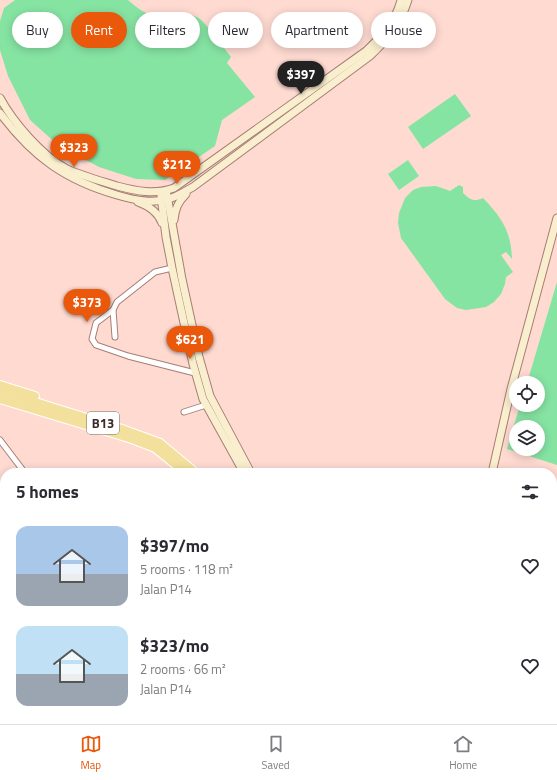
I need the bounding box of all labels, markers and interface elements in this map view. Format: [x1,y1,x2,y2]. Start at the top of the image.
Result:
chip: Buy [12,12,63,48]
chip: Rent [71,12,127,48]
chip: Filters [135,12,200,48]
chip: New [208,12,263,48]
chip: Apartment [271,12,363,48]
chip: House [371,12,436,48]
pin: $397 [277,61,325,95]
text: $397 [286,64,316,84]
pin: $323 [50,134,98,168]
text: $323 [59,137,89,157]
pin: $212 [153,151,201,185]
text: $212 [162,154,192,174]
pin: $373 [63,289,111,323]
text: $373 [72,292,102,312]
pin: $621 [166,326,214,360]
text: $621 [175,329,205,349]
map controls [509,376,545,456]
button: locate [509,376,545,412]
road number: B13 [87,412,119,434]
button: layers [509,420,545,456]
text: 5 homes [16,479,79,505]
icon: filters [519,481,541,503]
text: $397/mo [140,533,209,559]
icon: home [48,542,96,590]
icon: heart [519,555,541,577]
text: 5 rooms · 118 m² [140,559,233,579]
text: Jalan P14 [140,579,192,599]
text: $323/mo [140,633,209,659]
icon: home [48,642,96,690]
icon: heart [519,655,541,677]
text: 2 rooms · 66 m² [140,659,226,679]
text: Jalan P14 [140,679,192,699]
tab: Map [80,733,102,773]
tab: Saved [262,733,290,773]
tab: Home [449,733,477,773]

